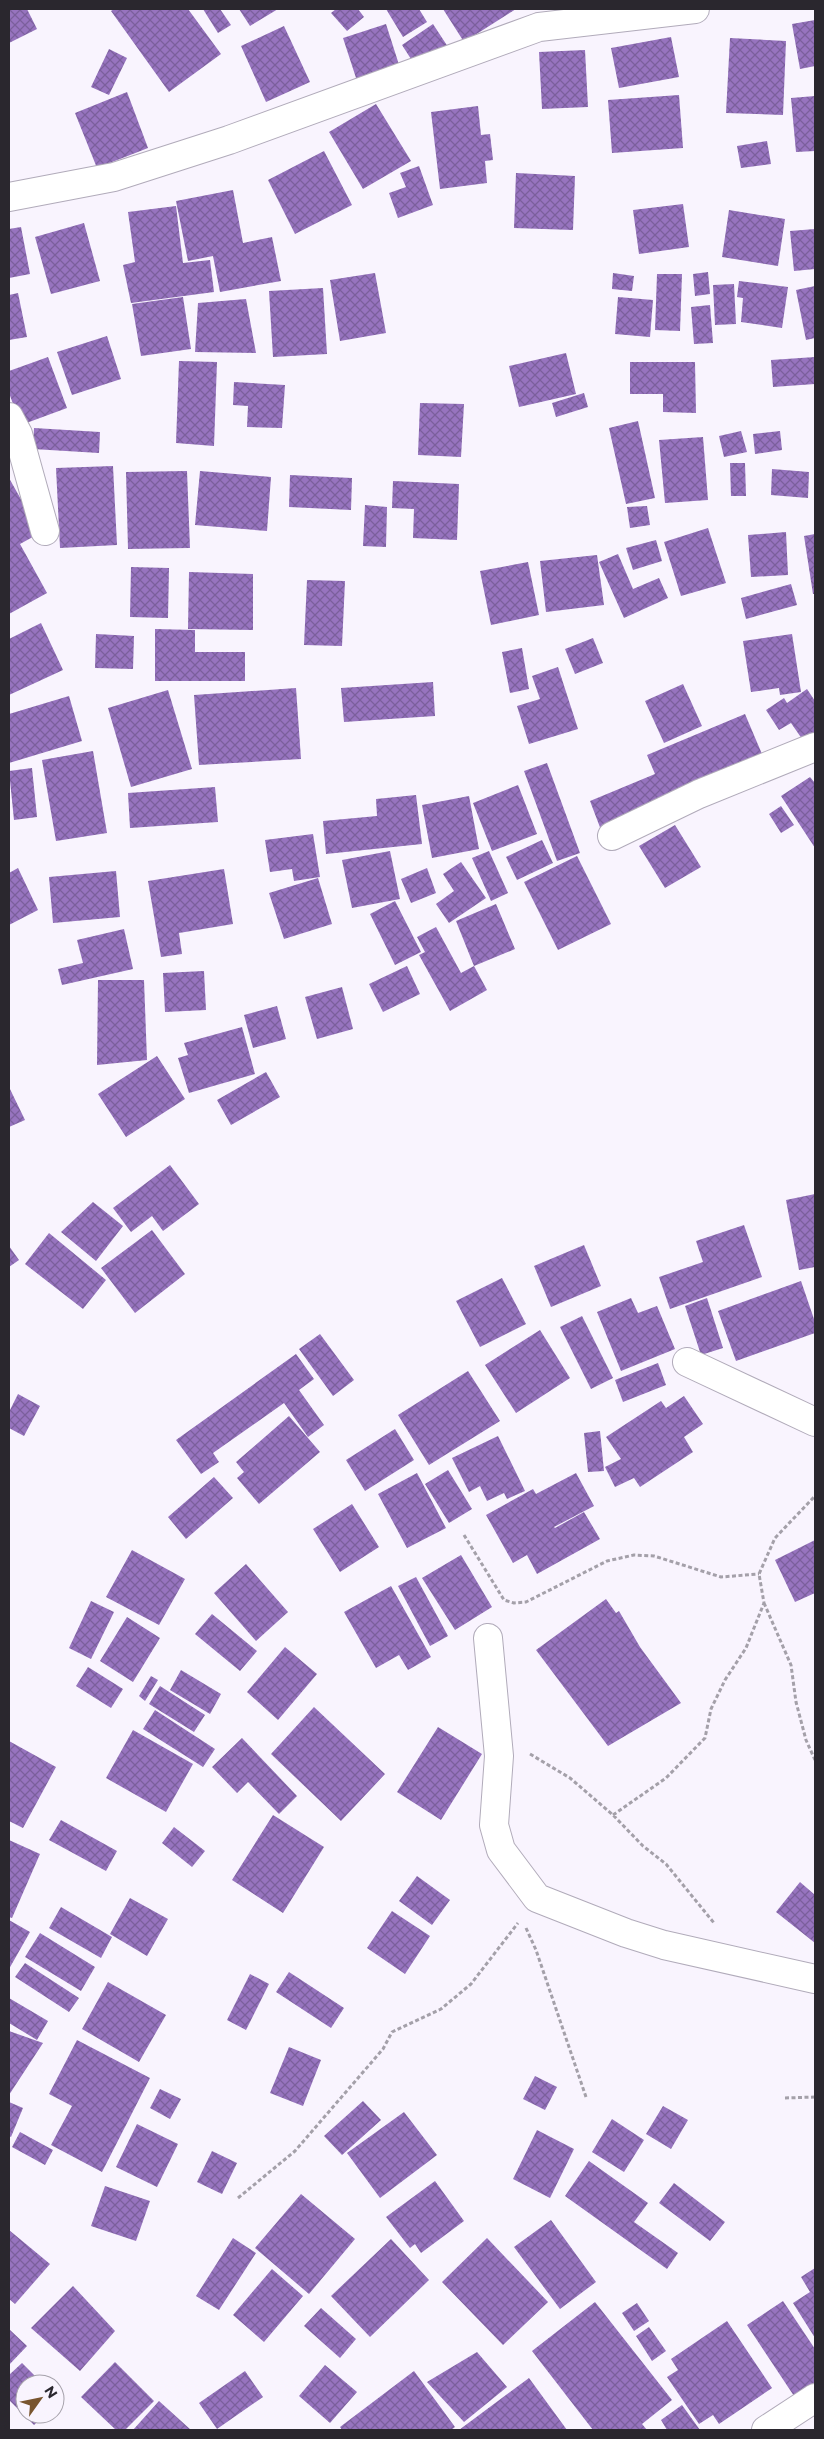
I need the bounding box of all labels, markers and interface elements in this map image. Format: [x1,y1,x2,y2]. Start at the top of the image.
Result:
north arrow [15,2374,65,2424]
text: N [40,2382,62,2402]

